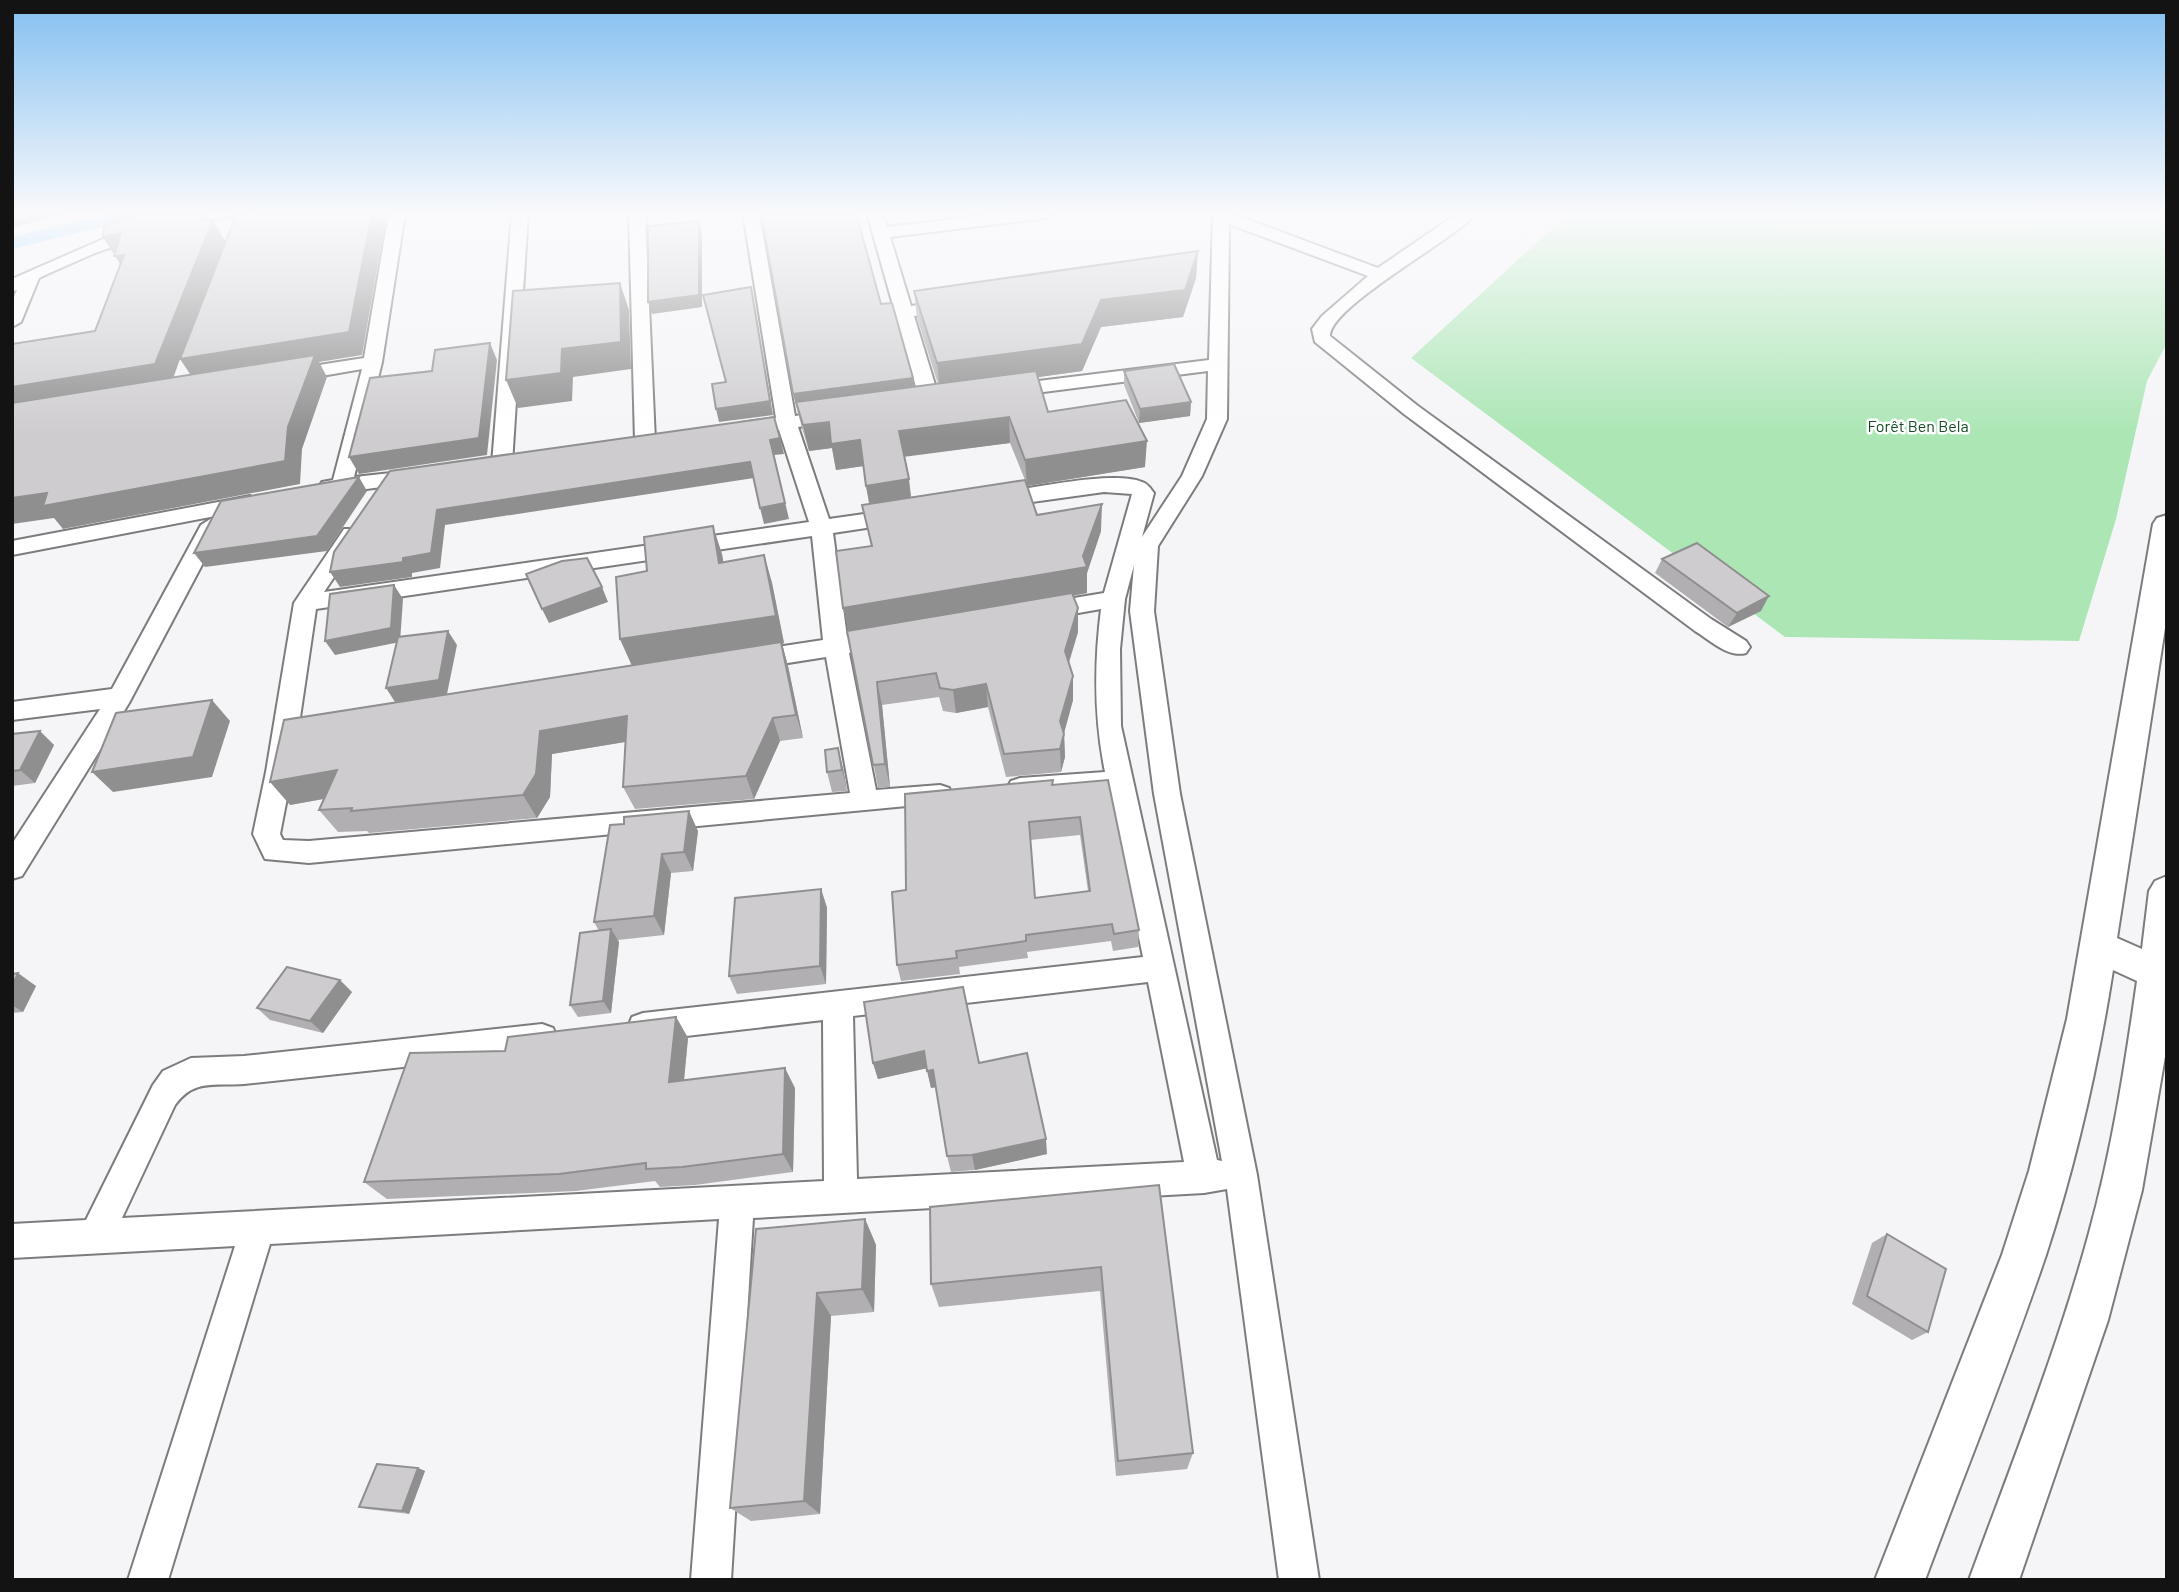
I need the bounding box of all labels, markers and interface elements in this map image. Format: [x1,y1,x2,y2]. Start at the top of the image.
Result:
park label: Forêt Ben Bela [1867,416,1969,435]

